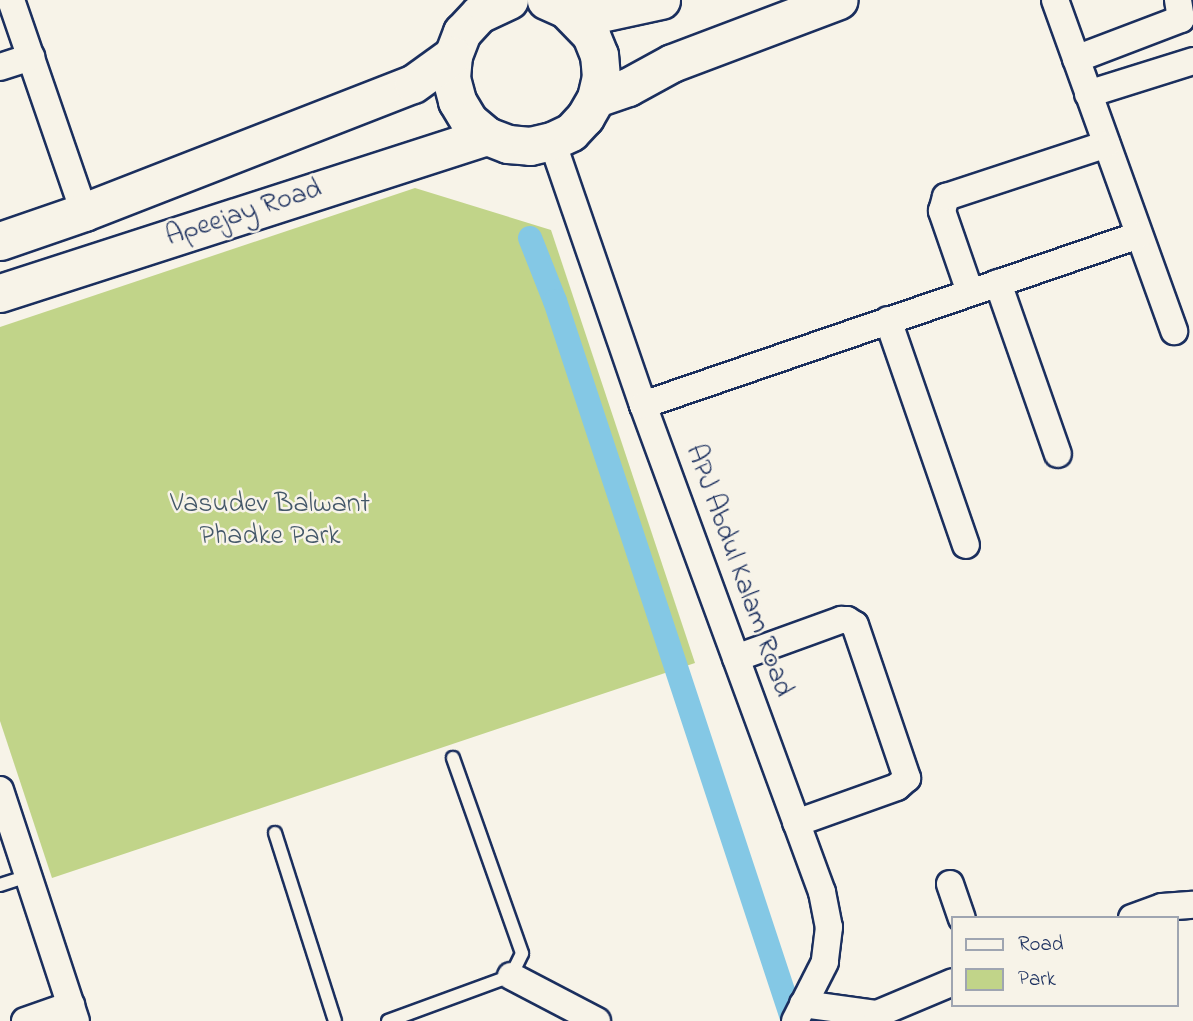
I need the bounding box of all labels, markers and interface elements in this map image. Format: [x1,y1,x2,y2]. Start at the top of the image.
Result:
street label: Apeejay Road [162,173,326,255]
street label: APJ Abdul Kalam Road [677,440,799,702]
park label: Vasudev Balwant Phadke Park [170,488,370,554]
legend [951,916,1179,1007]
text: Road [1018,930,1064,960]
text: Park [1018,965,1056,995]

